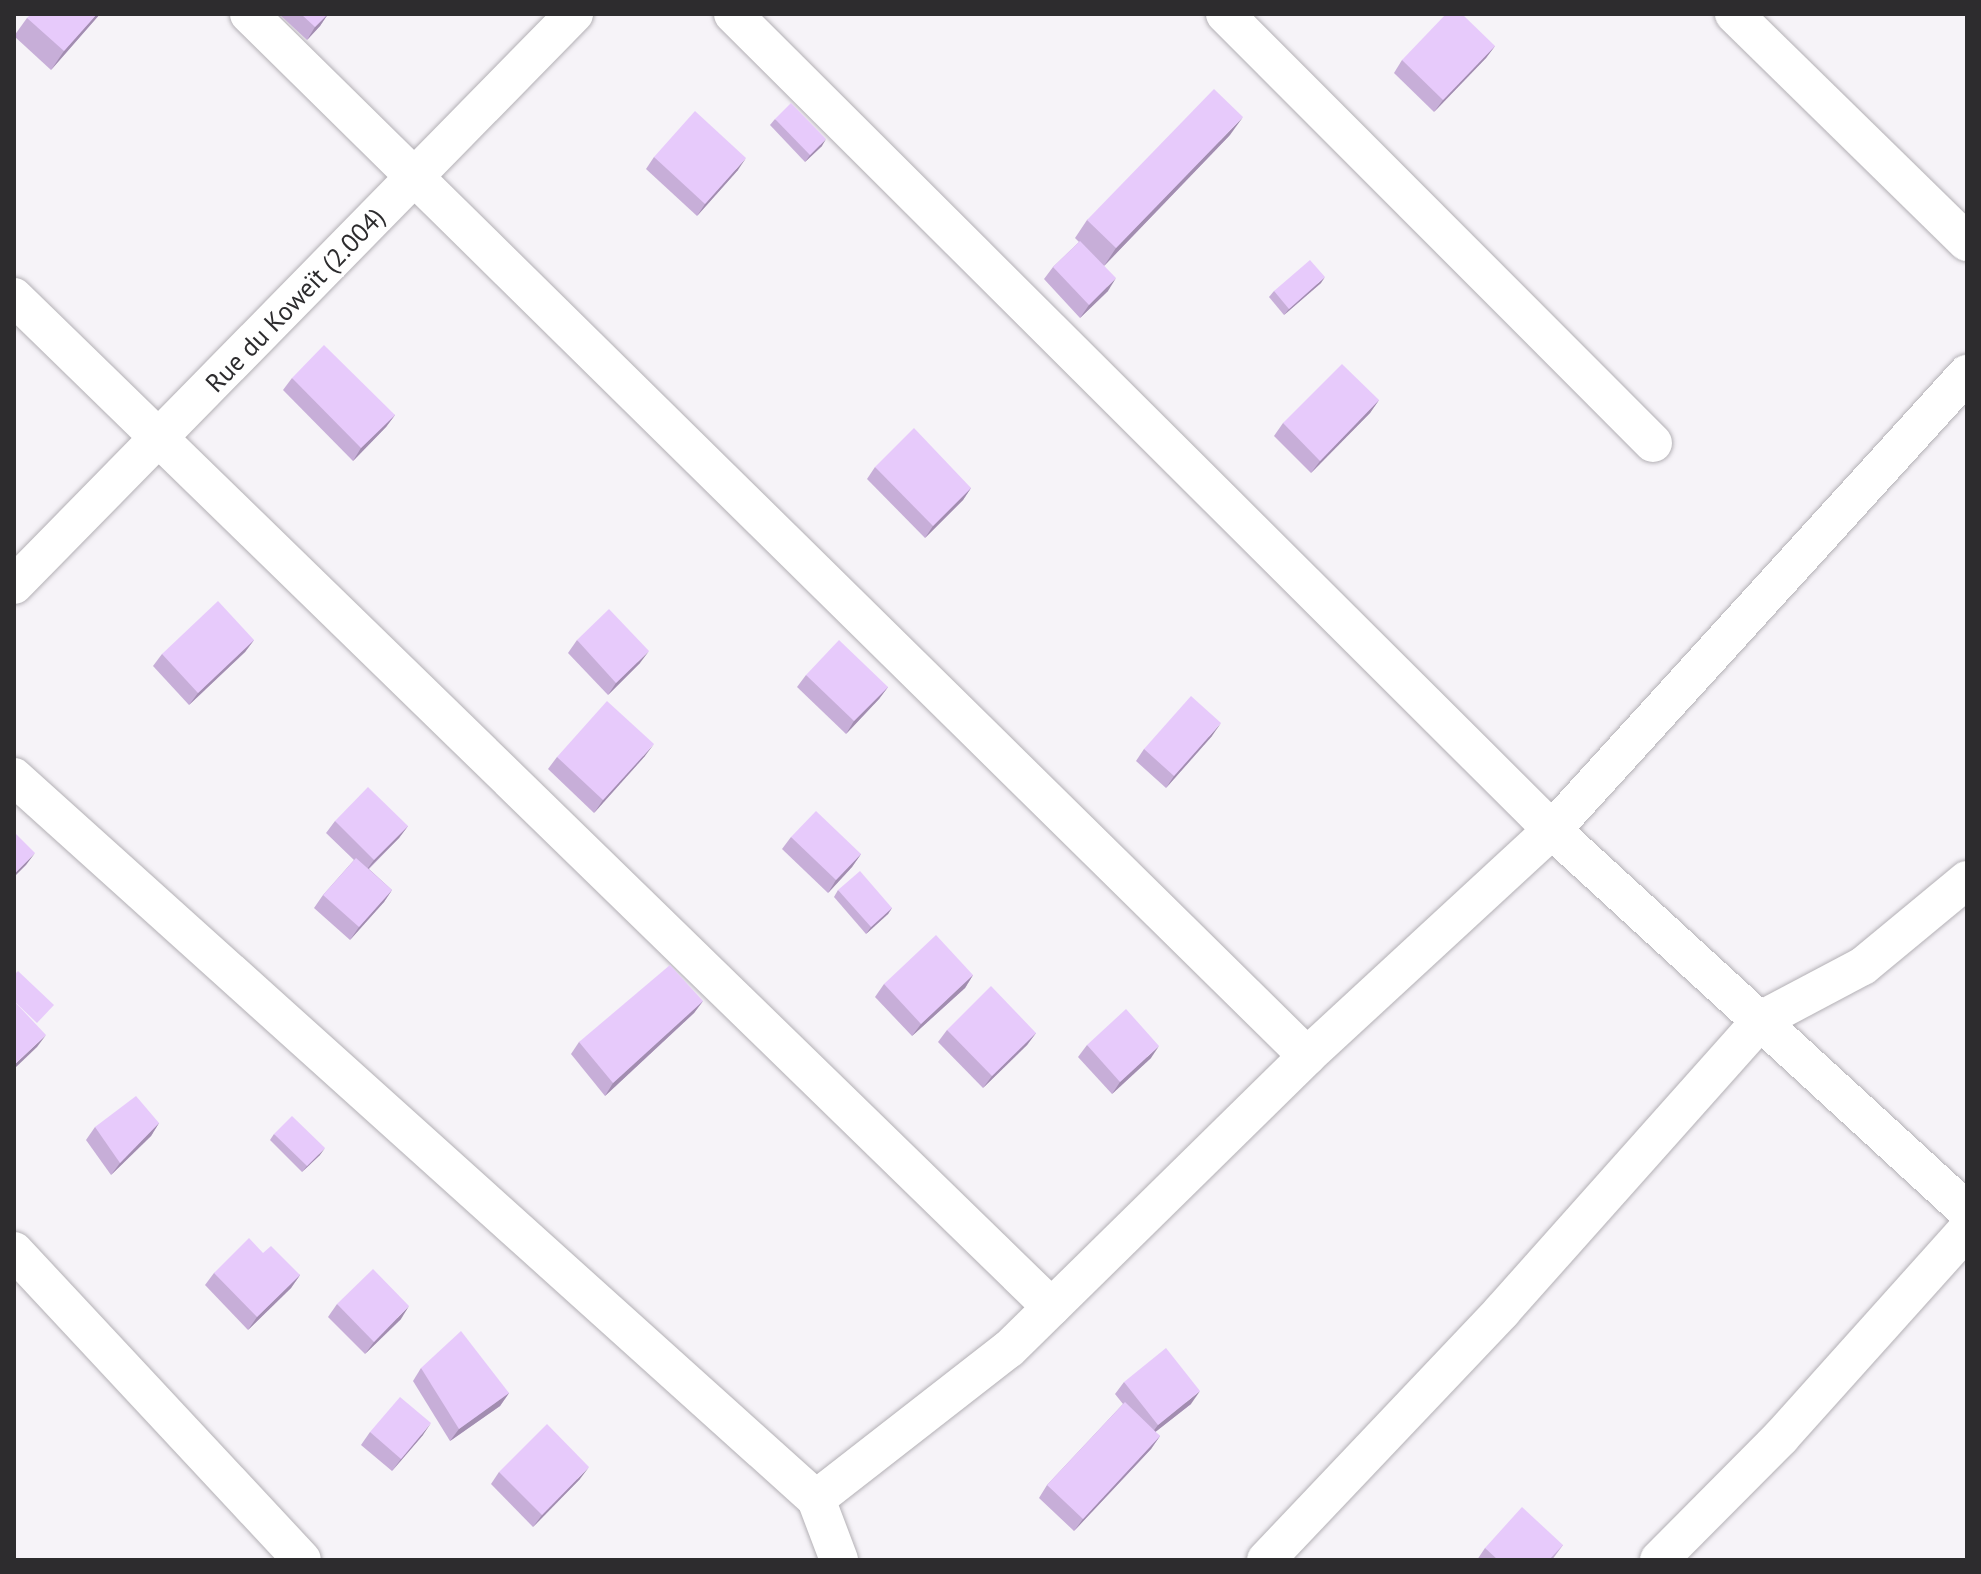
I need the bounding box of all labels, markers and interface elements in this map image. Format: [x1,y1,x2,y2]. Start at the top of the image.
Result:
street label: Rue du Koweït (2.004) [199,201,391,399]

